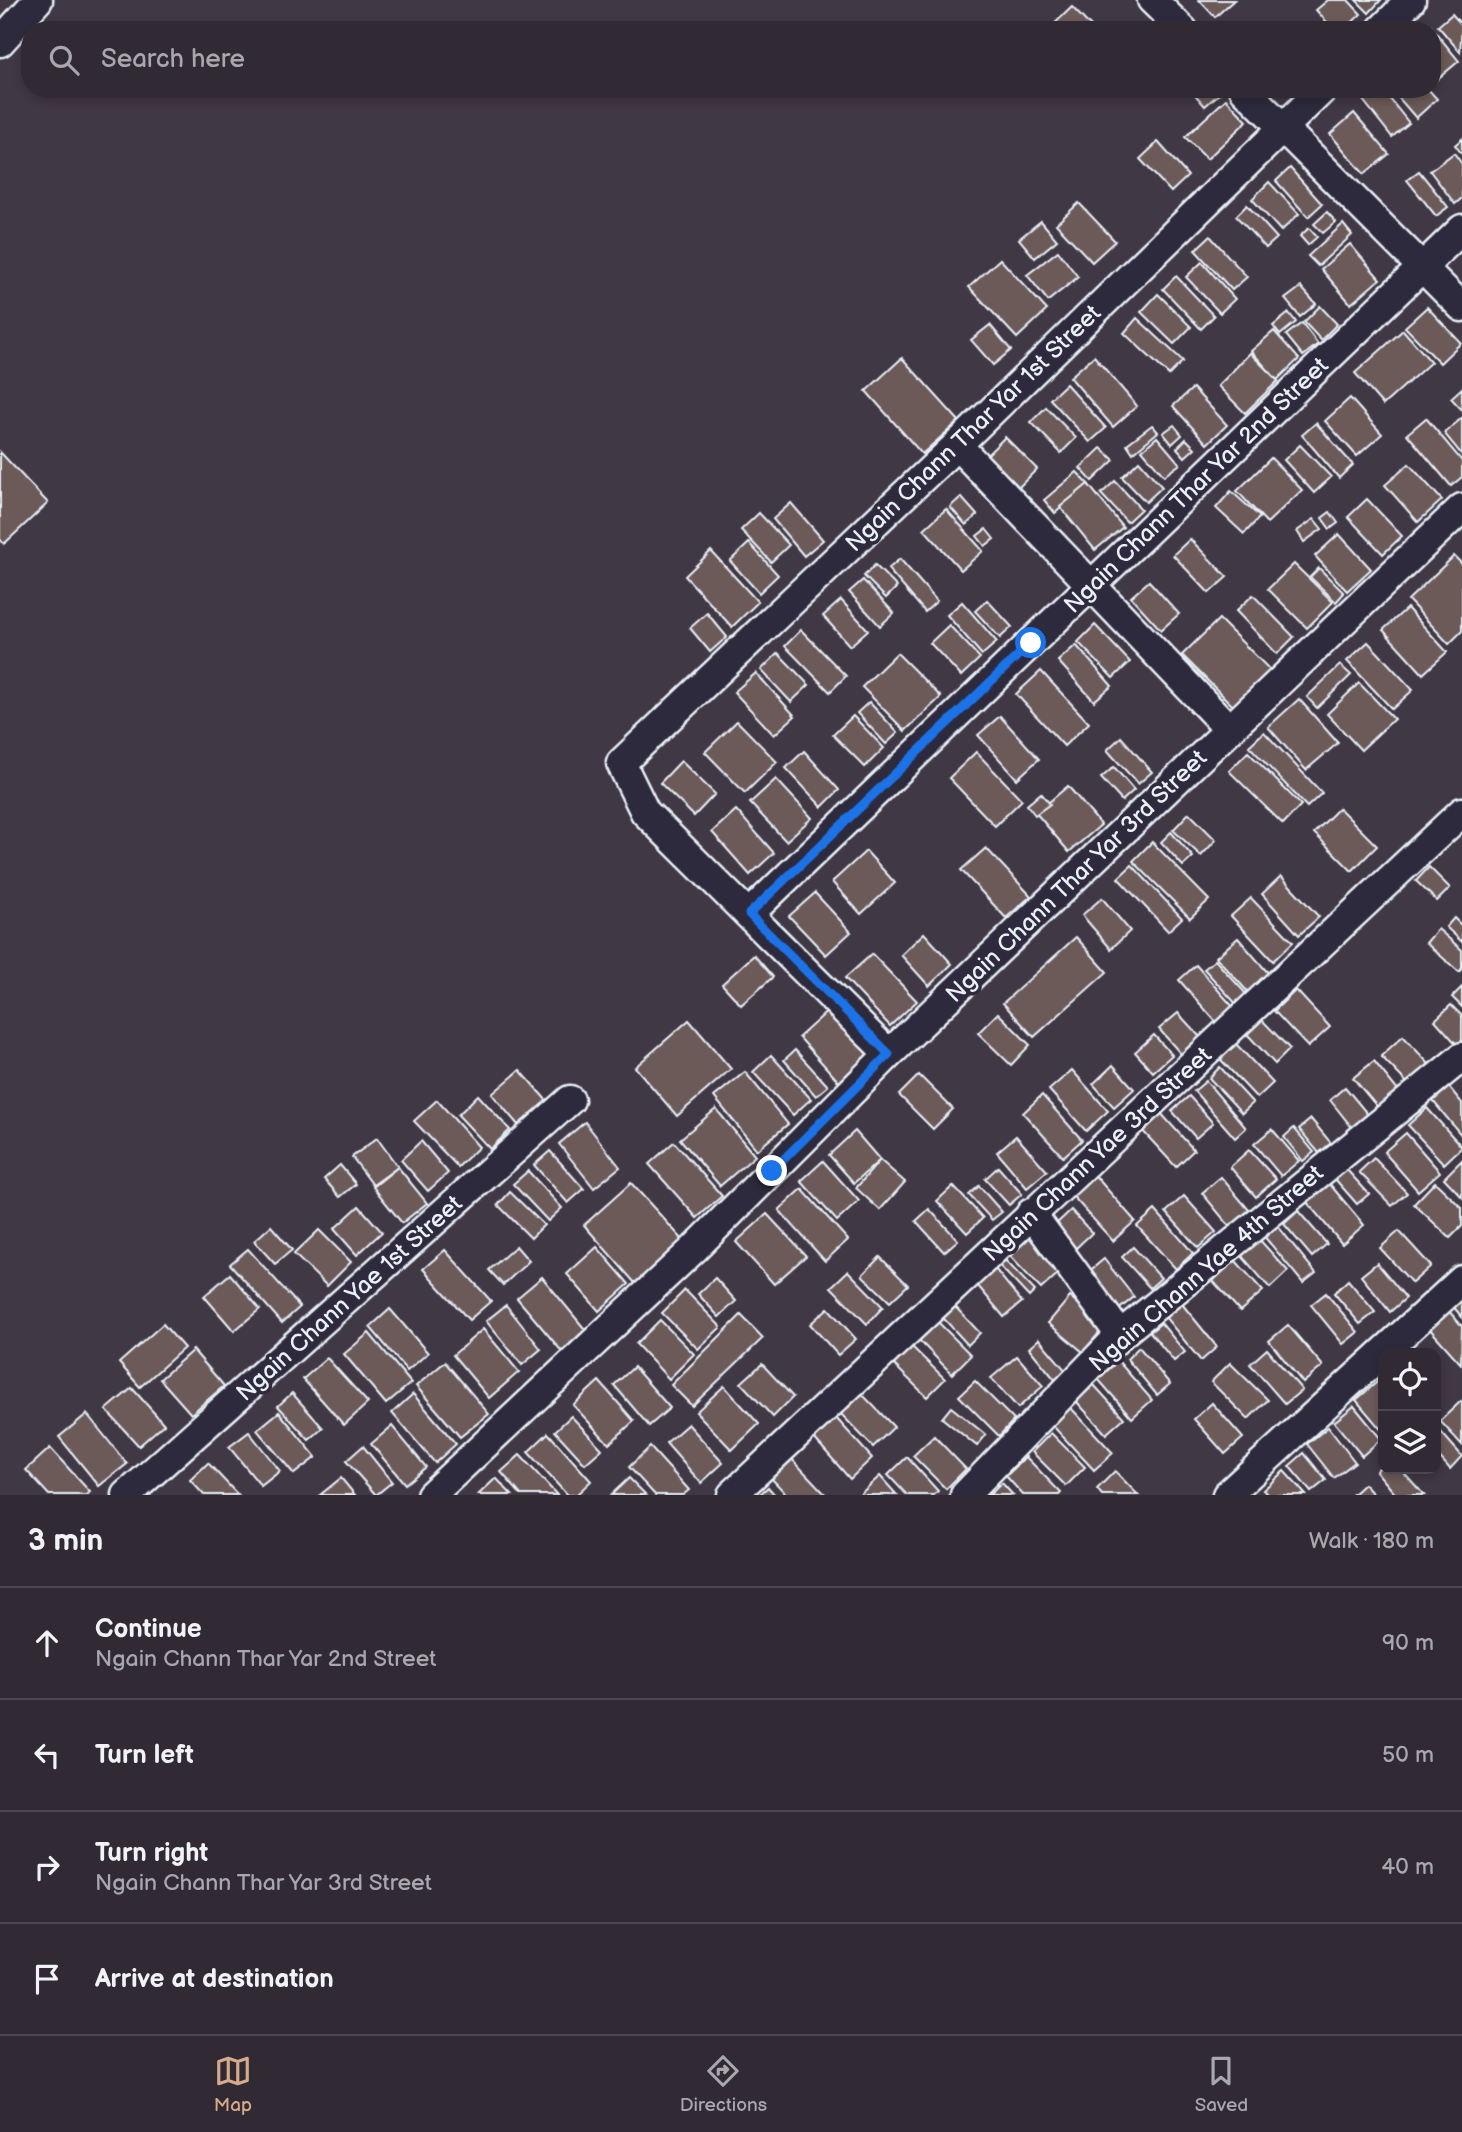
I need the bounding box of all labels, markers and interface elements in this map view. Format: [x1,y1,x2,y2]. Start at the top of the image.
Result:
search box [21,21,1441,98]
icon: search [45,41,83,79]
text: Search here [101,44,245,75]
street label: Ngain Chann Thar Yar 1st Street [840,298,1107,558]
street label: Ngain Chann Thar Yar 2nd Street [1058,351,1335,620]
route start [1015,627,1046,658]
street label: Ngain Chann Thar Yar 3rd Street [940,743,1213,1009]
street label: Ngain Chann Yae 3rd Street [977,1040,1218,1268]
route end [756,1155,787,1186]
street label: Ngain Chann Yae 4th Street [1083,1158,1330,1378]
street label: Ngain Chann Yae 1st Street [230,1189,469,1407]
map controls [1378,1348,1441,1474]
button: locate [1378,1348,1441,1411]
button: layers [1378,1411,1441,1474]
text: 3 min [28,1523,103,1559]
text: Walk · 180 m [1309,1527,1434,1555]
text: Continue [95,1614,202,1645]
icon: ahead [28,1624,66,1662]
text: 90 m [1382,1629,1434,1657]
text: Ngain Chann Thar Yar 2nd Street [95,1645,436,1673]
icon: left [28,1736,66,1774]
text: Turn left [95,1740,194,1771]
text: 50 m [1382,1741,1434,1769]
text: Turn right [95,1838,208,1869]
icon: right [28,1848,66,1886]
text: 40 m [1381,1853,1434,1881]
text: Ngain Chann Thar Yar 3rd Street [95,1869,432,1897]
icon: arrive [28,1960,66,1998]
text: Arrive at destination [95,1964,334,1995]
tab: Map [214,2052,252,2117]
tab: Directions [680,2052,767,2117]
tab: Saved [1195,2052,1248,2117]

